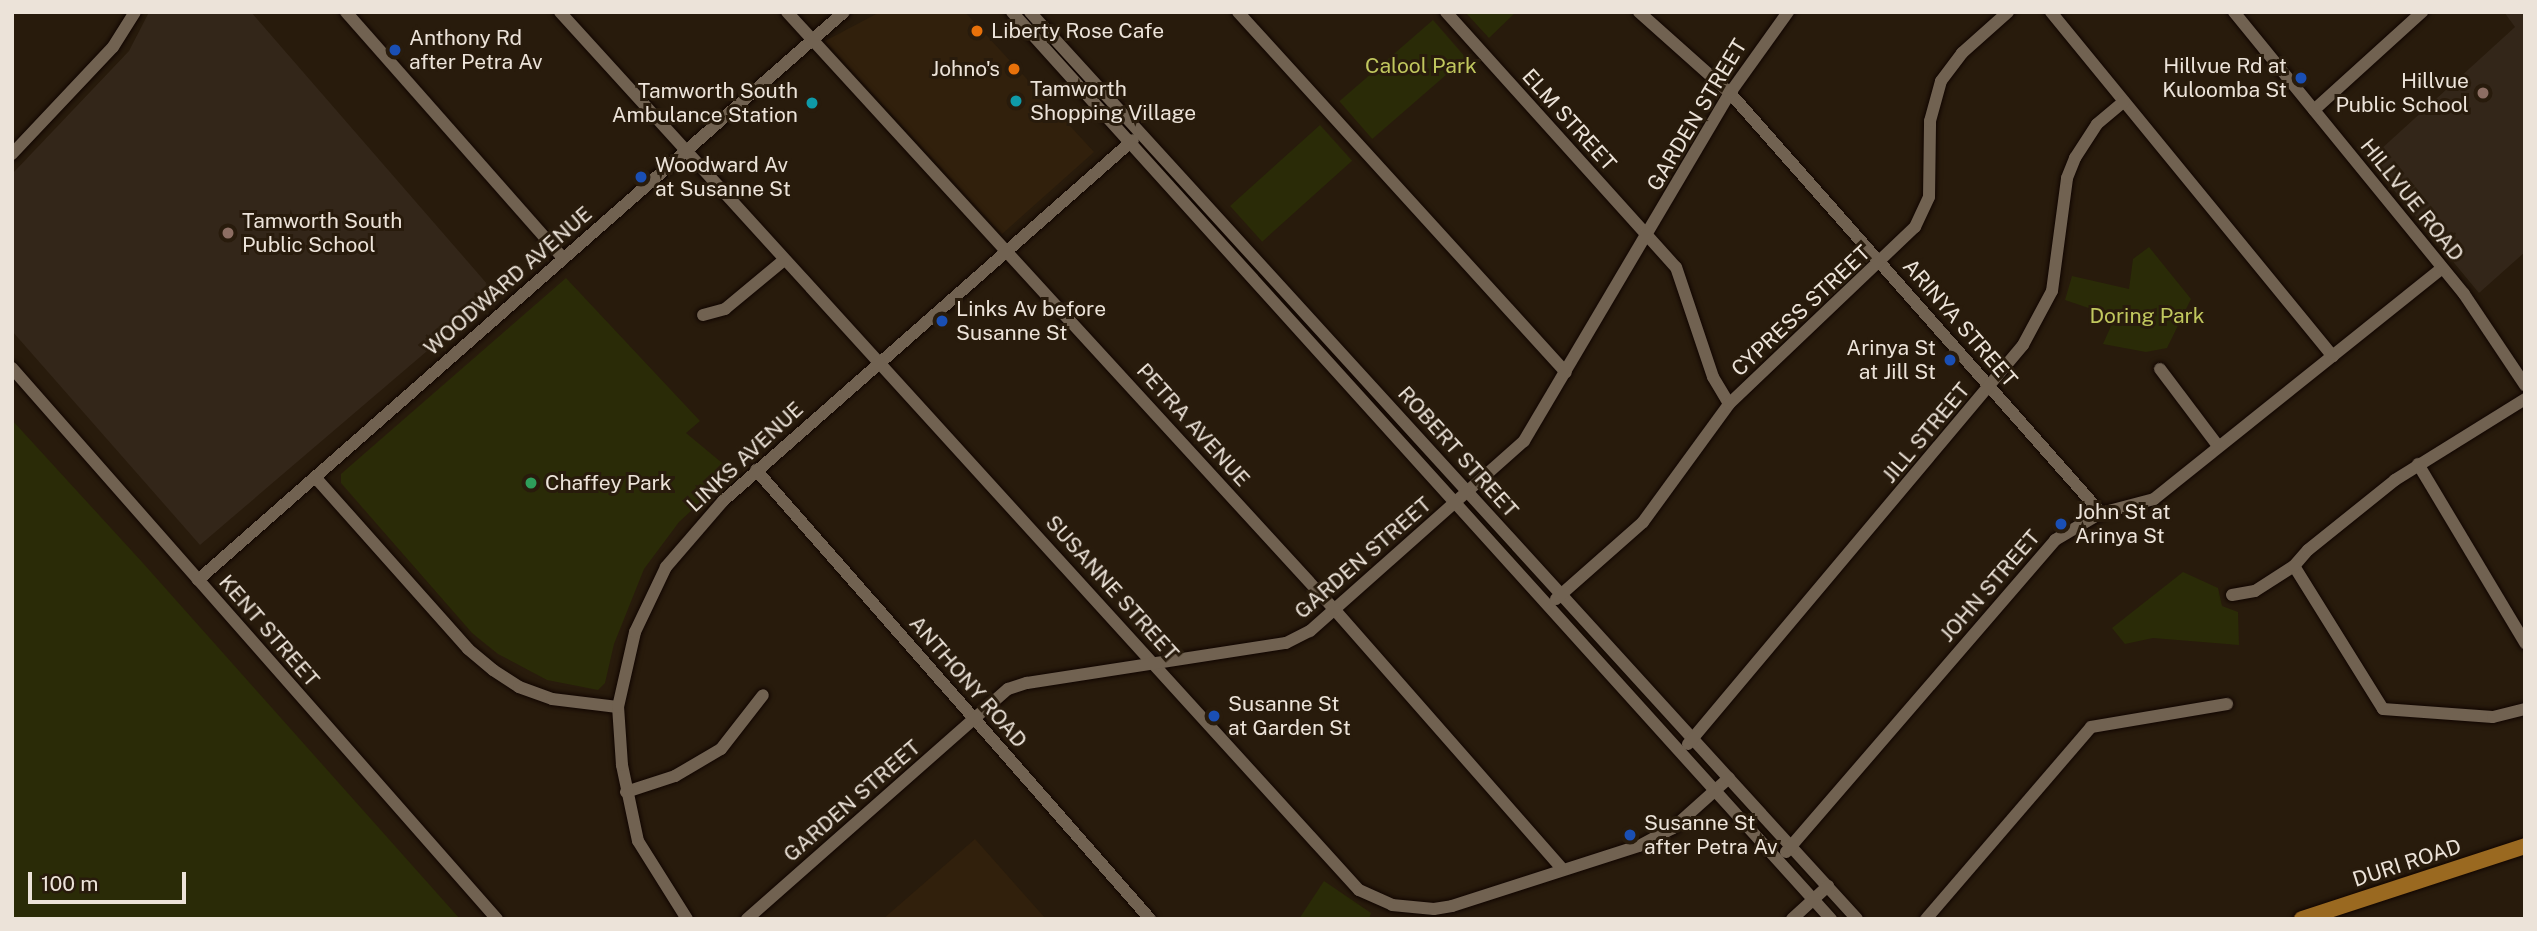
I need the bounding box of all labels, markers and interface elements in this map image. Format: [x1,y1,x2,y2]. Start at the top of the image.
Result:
place label: Liberty Rose Cafe [991,18,1164,44]
marker: Liberty Rose Cafe [969,23,985,39]
place label: Anthony Rd after Petra Av [409,25,543,75]
street label: GARDEN STREET [1642,35,1752,195]
marker: Anthony Rd after Petra Av [387,42,403,58]
park label: Calool Park [1365,53,1477,79]
place label: Hillvue Rd at Kuloomba St [2162,53,2287,103]
place label: Johno's [931,56,1000,82]
marker: Johno's [1006,61,1022,77]
street label: ELM STREET [1517,64,1621,176]
place label: Hillvue Public School [2335,68,2469,118]
marker: Hillvue Rd at Kuloomba St [2293,70,2309,86]
place label: Tamworth Shopping Village [1030,76,1197,126]
place label: Tamworth South Ambulance Station [612,78,798,128]
marker: Hillvue Public School [2475,85,2491,101]
marker: Tamworth Shopping Village [1008,93,1024,109]
marker: Tamworth South Ambulance Station [804,95,820,111]
street label: HILLVUE ROAD [2355,134,2469,266]
place label: Woodward Av at Susanne St [655,152,791,202]
marker: Woodward Av at Susanne St [633,169,649,185]
street label: WOODWARD AVENUE [419,201,597,361]
place label: Tamworth South Public School [242,208,402,258]
marker: Tamworth South Public School [220,225,236,241]
street label: CYPRESS STREET [1726,240,1876,382]
street label: ARINYA STREET [1898,254,2022,392]
place label: Links Av before Susanne St [956,296,1106,346]
park label: Doring Park [2089,303,2205,329]
marker: Links Av before Susanne St [934,313,950,329]
place label: Arinya St at Jill St [1846,335,1936,385]
marker: Arinya St at Jill St [1942,352,1958,368]
street label: PETRA AVENUE [1131,358,1255,492]
street label: JILL STREET [1877,378,1975,488]
street label: ROBERT STREET [1393,381,1523,523]
street label: LINKS AVENUE [682,397,808,517]
place label: Chaffey Park [545,470,672,496]
marker: Chaffey Park [523,475,539,491]
street label: GARDEN STREET [1290,492,1436,624]
place label: John St at Arinya St [2075,499,2171,549]
street label: SUSANNE STREET [1040,510,1184,666]
marker: John St at Arinya St [2053,516,2069,532]
street label: JOHN STREET [1935,525,2045,647]
street label: KENT STREET [213,570,325,692]
street label: ANTHONY ROAD [904,611,1032,753]
place label: Susanne St at Garden St [1228,691,1351,741]
marker: Susanne St at Garden St [1206,708,1222,724]
street label: GARDEN STREET [779,735,925,867]
place label: Susanne St after Petra Av [1644,810,1778,860]
marker: Susanne St after Petra Av [1622,827,1638,843]
street label: DURI ROAD [2350,834,2464,892]
scale bar [32,858,189,902]
text: 100 m [41,871,98,896]

